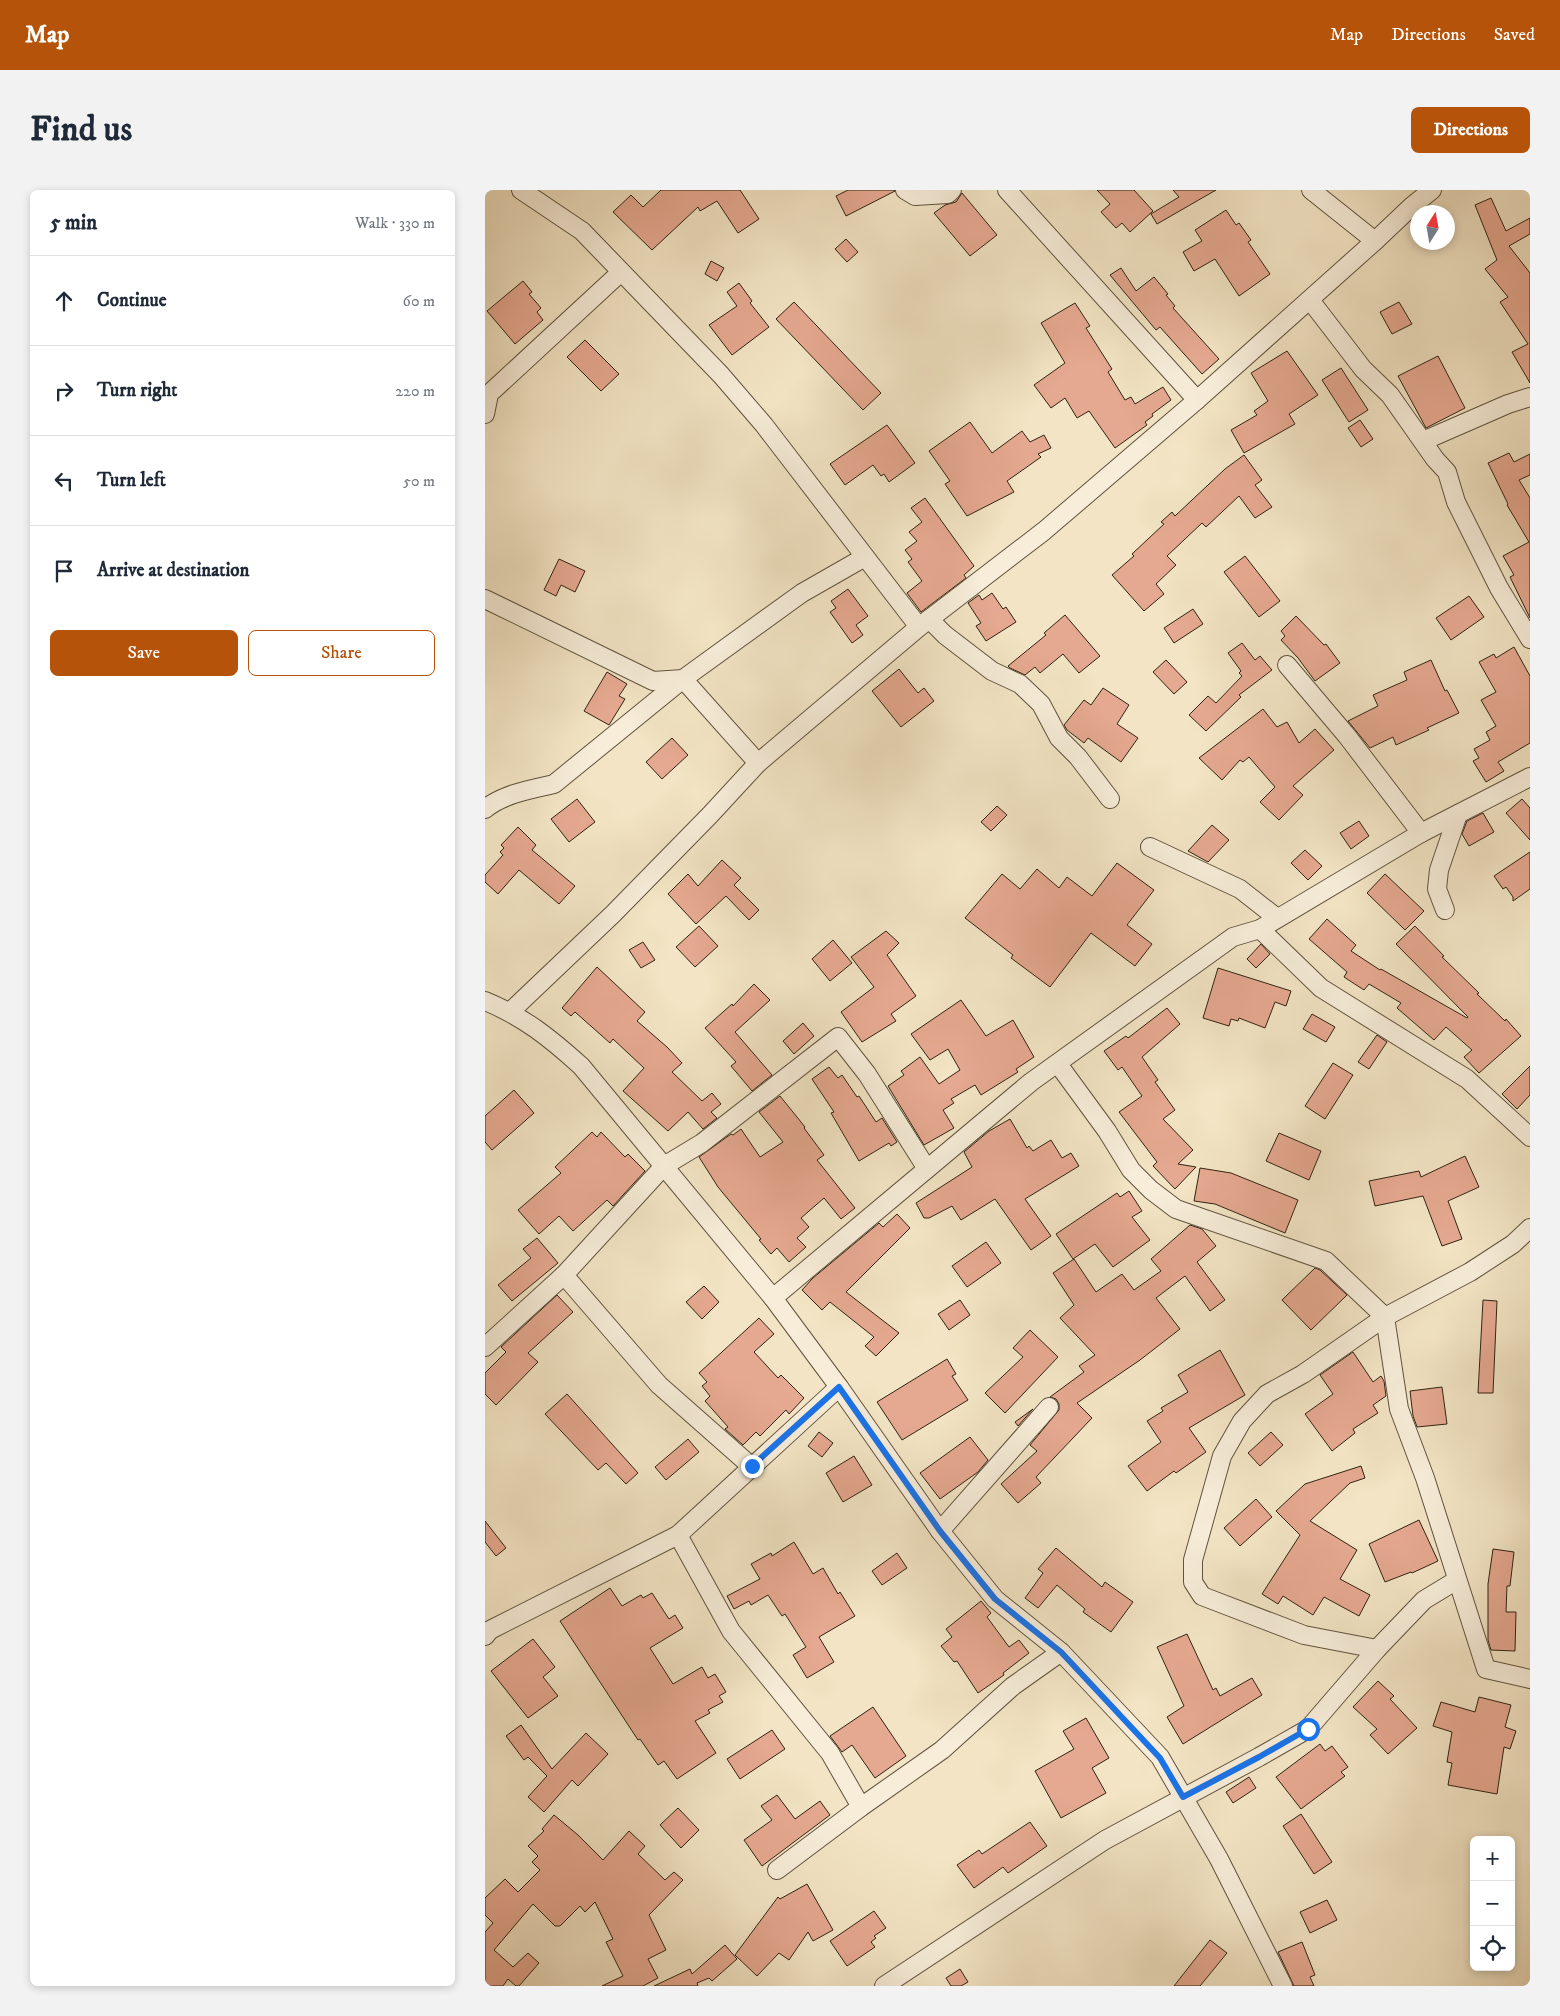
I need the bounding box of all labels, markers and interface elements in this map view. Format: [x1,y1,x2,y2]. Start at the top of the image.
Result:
text: Map [25,20,69,50]
text: Map [1330,24,1363,46]
text: Directions [1391,24,1466,46]
text: Saved [1494,24,1535,46]
button: Directions [1411,107,1530,153]
text: Find us [30,108,132,152]
north arrow [1410,205,1455,250]
text: 5 min [50,210,97,236]
text: Walk · 330 m [355,213,435,233]
icon: ahead [50,287,78,315]
text: Continue [97,289,167,312]
text: 60 m [403,291,435,311]
icon: right [50,377,78,405]
text: Turn right [97,379,177,402]
text: 220 m [395,381,435,401]
icon: left [50,467,78,495]
text: Turn left [97,469,166,492]
text: 50 m [403,471,435,491]
icon: arrive [50,557,78,585]
text: Arrive at destination [97,559,249,582]
button: Save [50,630,238,676]
button: Share [248,630,435,676]
route end [741,1455,764,1478]
route start [1297,1718,1320,1741]
map controls [1470,1836,1515,1971]
button: + [1470,1836,1515,1881]
button: − [1470,1881,1515,1926]
button: locate [1470,1926,1515,1971]

